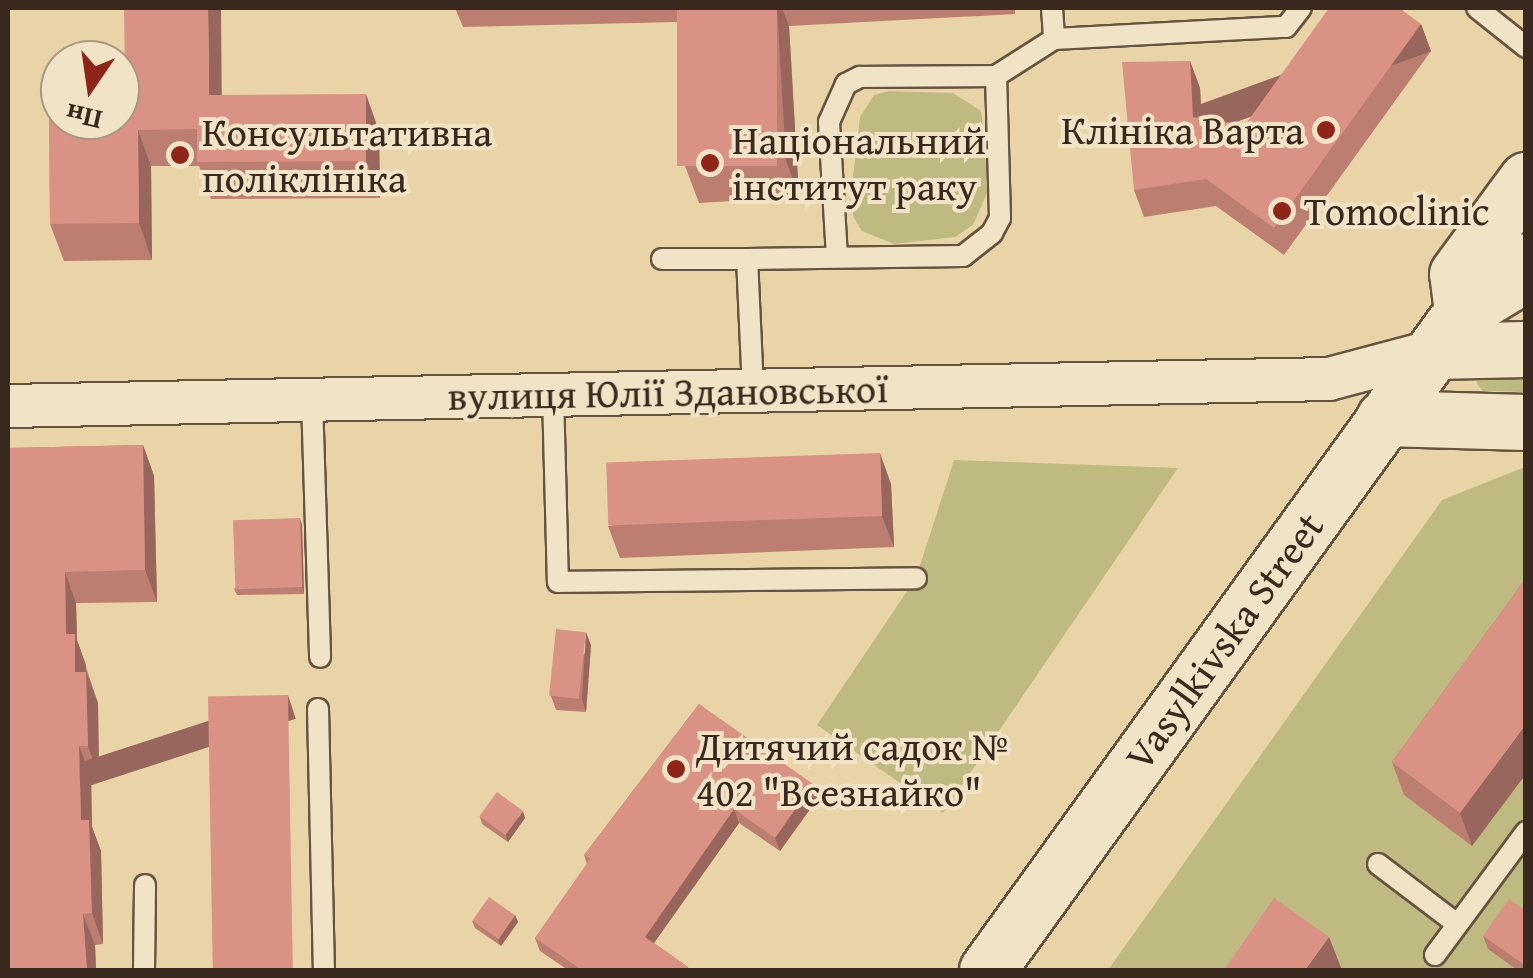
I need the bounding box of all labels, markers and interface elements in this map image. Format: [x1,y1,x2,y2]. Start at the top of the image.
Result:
north arrow [40,40,140,140]
text: Пн [61,94,106,142]
place label: Клініка Варта [1061,106,1304,154]
place label: Консультативна поліклініка [202,108,492,202]
place label: Національний інститут раку [732,116,986,210]
marker: Клініка Варта [1313,117,1339,143]
marker: Консультативна поліклініка [167,142,193,168]
marker: Національний інститут раку [697,150,723,176]
place label: Tomoclinic [1304,187,1489,235]
marker: Tomoclinic [1269,198,1295,224]
street label: вулиця Юлії Здановської [447,364,889,420]
street label: Vasylkivska Street [1115,503,1333,779]
place label: Дитячий садок № 402 "Всезнайко" [696,722,1009,816]
marker: Дитячий садок № 402 "Всезнайко" [665,758,687,780]

